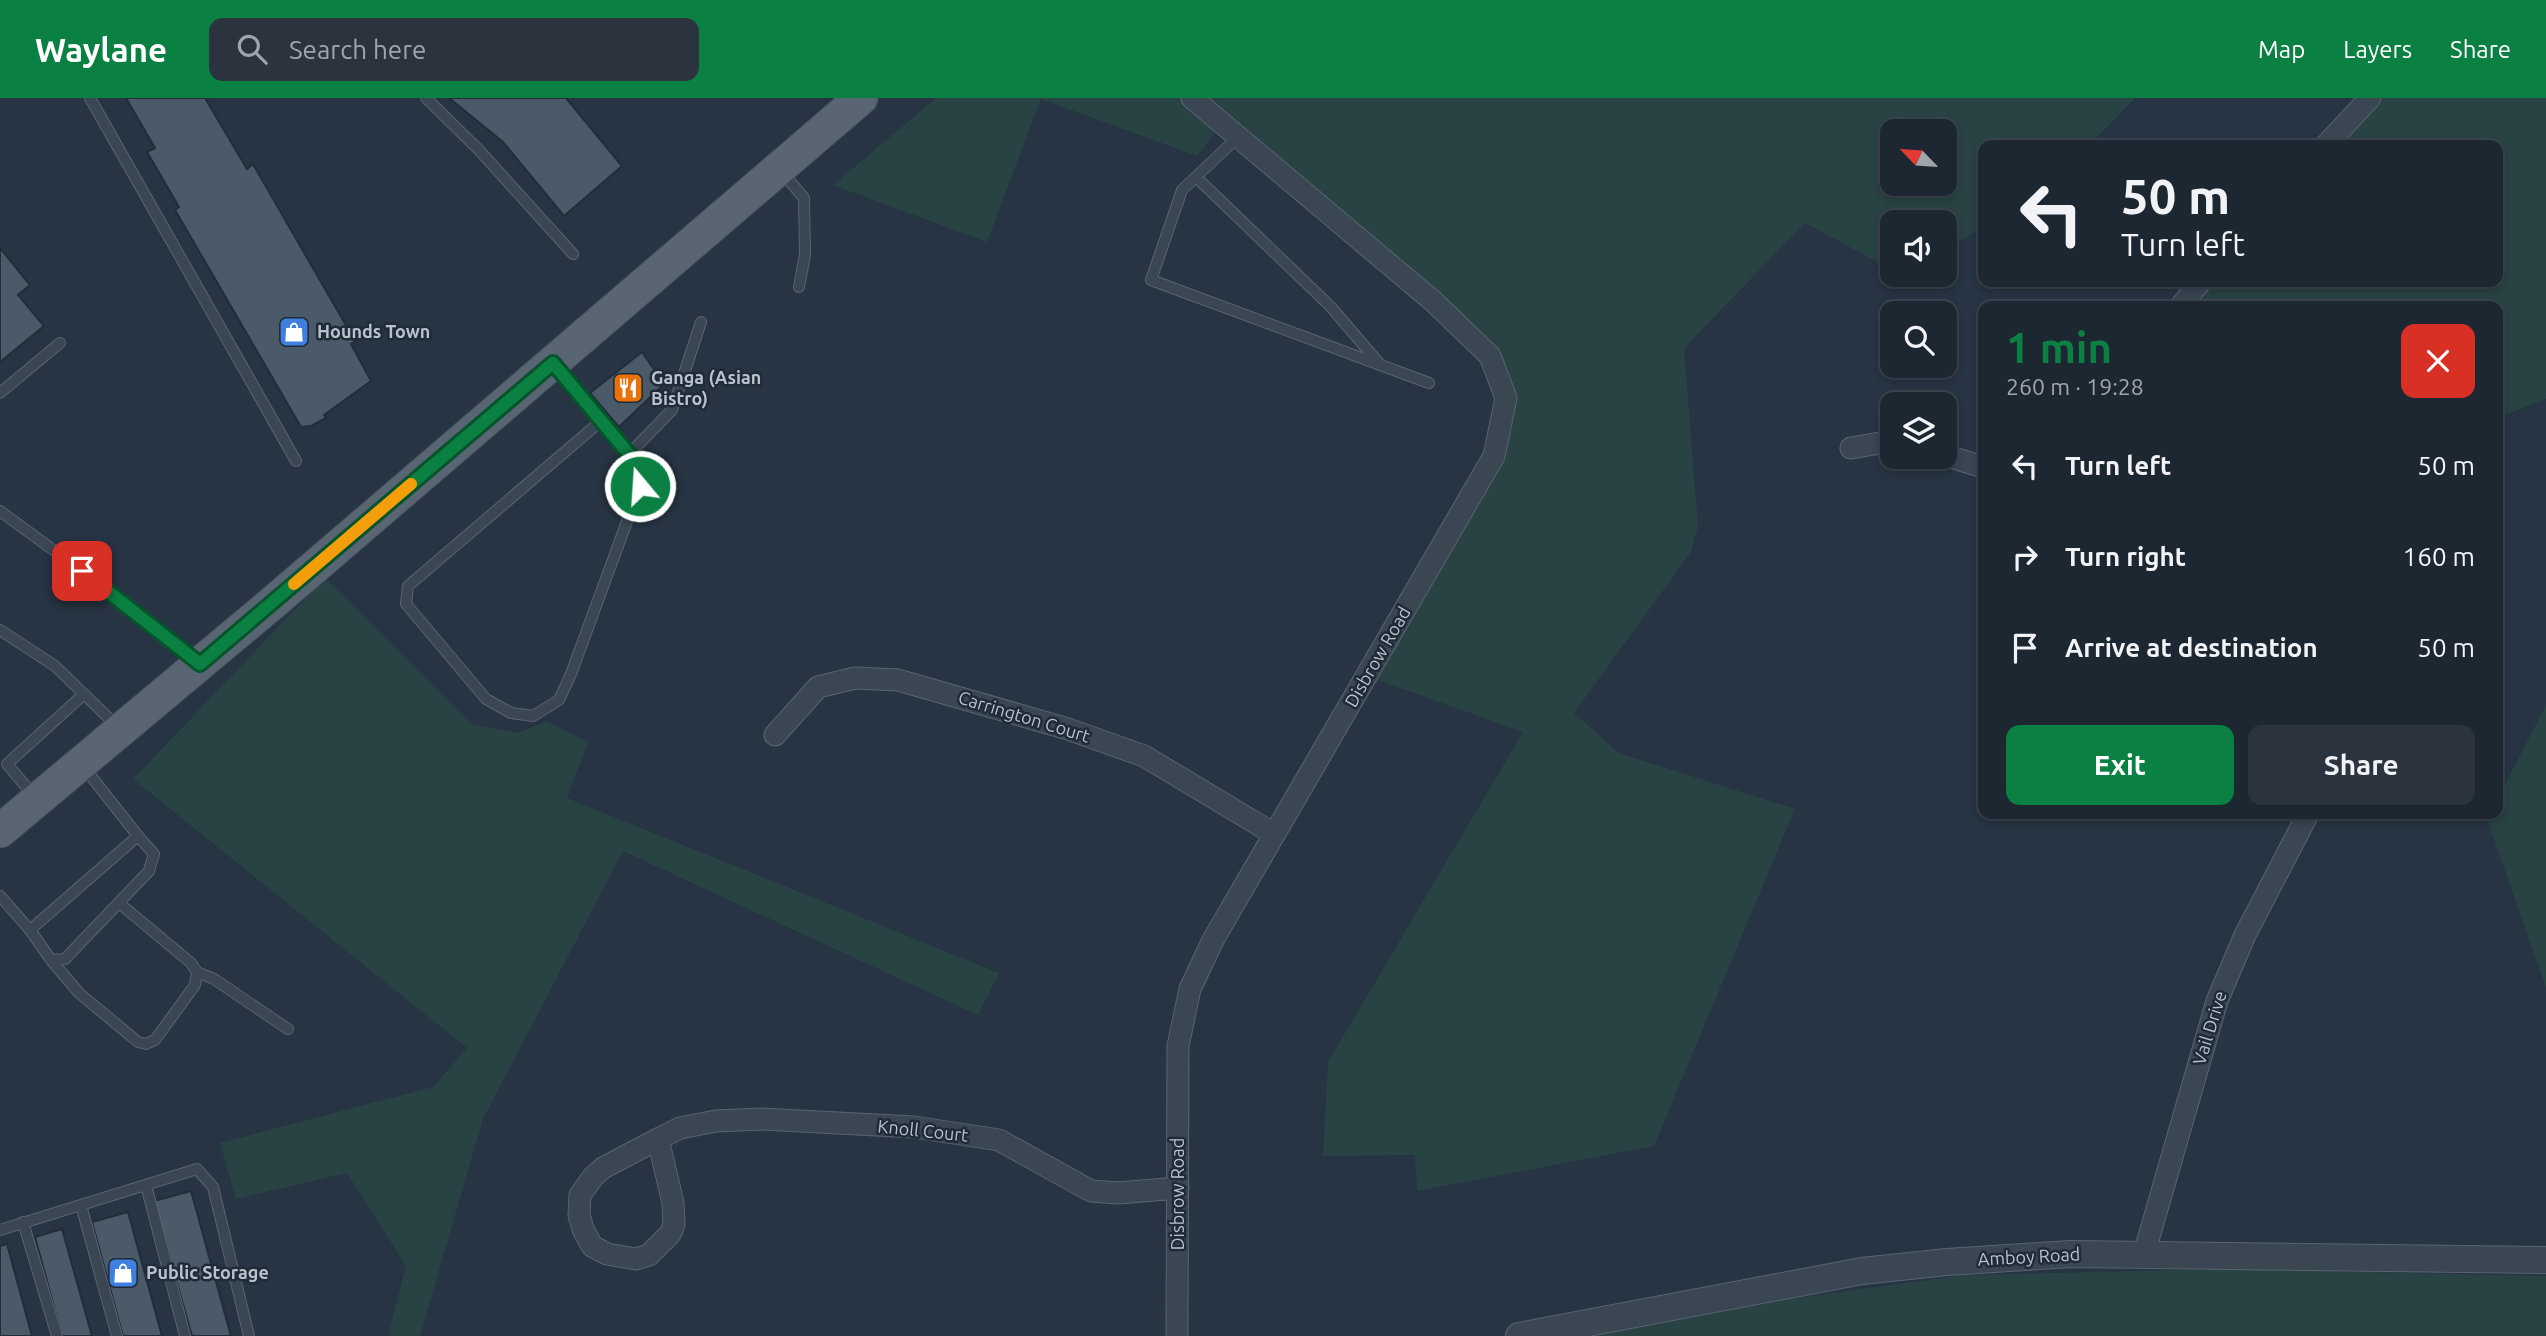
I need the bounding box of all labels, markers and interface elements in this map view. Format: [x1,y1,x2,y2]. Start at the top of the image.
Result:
search box [209,18,699,81]
icon: search [233,30,271,68]
text: Waylane [35,31,167,68]
text: Search here [289,35,426,64]
text: Map [2258,36,2305,63]
text: Layers [2343,36,2412,63]
text: Share [2450,36,2511,63]
north arrow [1880,119,1956,196]
map controls [1880,119,1957,469]
icon: left [2006,168,2097,259]
text: 50 m [2121,168,2230,223]
button: sound [1880,210,1957,287]
text: Turn left [2121,226,2245,262]
button: search [1880,301,1957,378]
shop icon: Hounds Town [277,315,311,349]
place label: Hounds Town [317,321,430,341]
text: 1 min [2006,324,2112,371]
button: close [2401,324,2475,398]
place label: Ganga (Asian Bistro) [651,367,761,409]
restaurant icon: Ganga (Asian Bistro) [611,371,645,405]
text: 260 m · 19:28 [2006,374,2144,399]
button: layers [1880,392,1957,469]
icon: left [2006,447,2044,485]
position arrow [603,449,677,523]
text: Turn left [2065,451,2171,480]
text: 50 m [2417,451,2475,480]
icon: right [2006,538,2044,576]
pin [52,541,112,601]
text: Turn right [2065,542,2186,571]
text: 160 m [2403,542,2475,571]
icon: arrive [63,552,101,590]
street label: Disbrow Road [1340,603,1414,710]
icon: arrive [2006,629,2044,667]
text: Arrive at destination [2065,633,2318,662]
text: 50 m [2417,633,2475,662]
street label: Carrington Court [956,687,1093,746]
button: Exit [2006,725,2234,805]
button: Share [2248,725,2475,805]
street label: Vail Drive [2188,988,2230,1067]
street label: Knoll Court [877,1115,969,1145]
street label: Disbrow Road [1167,1138,1187,1250]
street label: Amboy Road [1977,1243,2081,1269]
shop icon: Public Storage [106,1256,140,1290]
place label: Public Storage [146,1262,269,1282]

